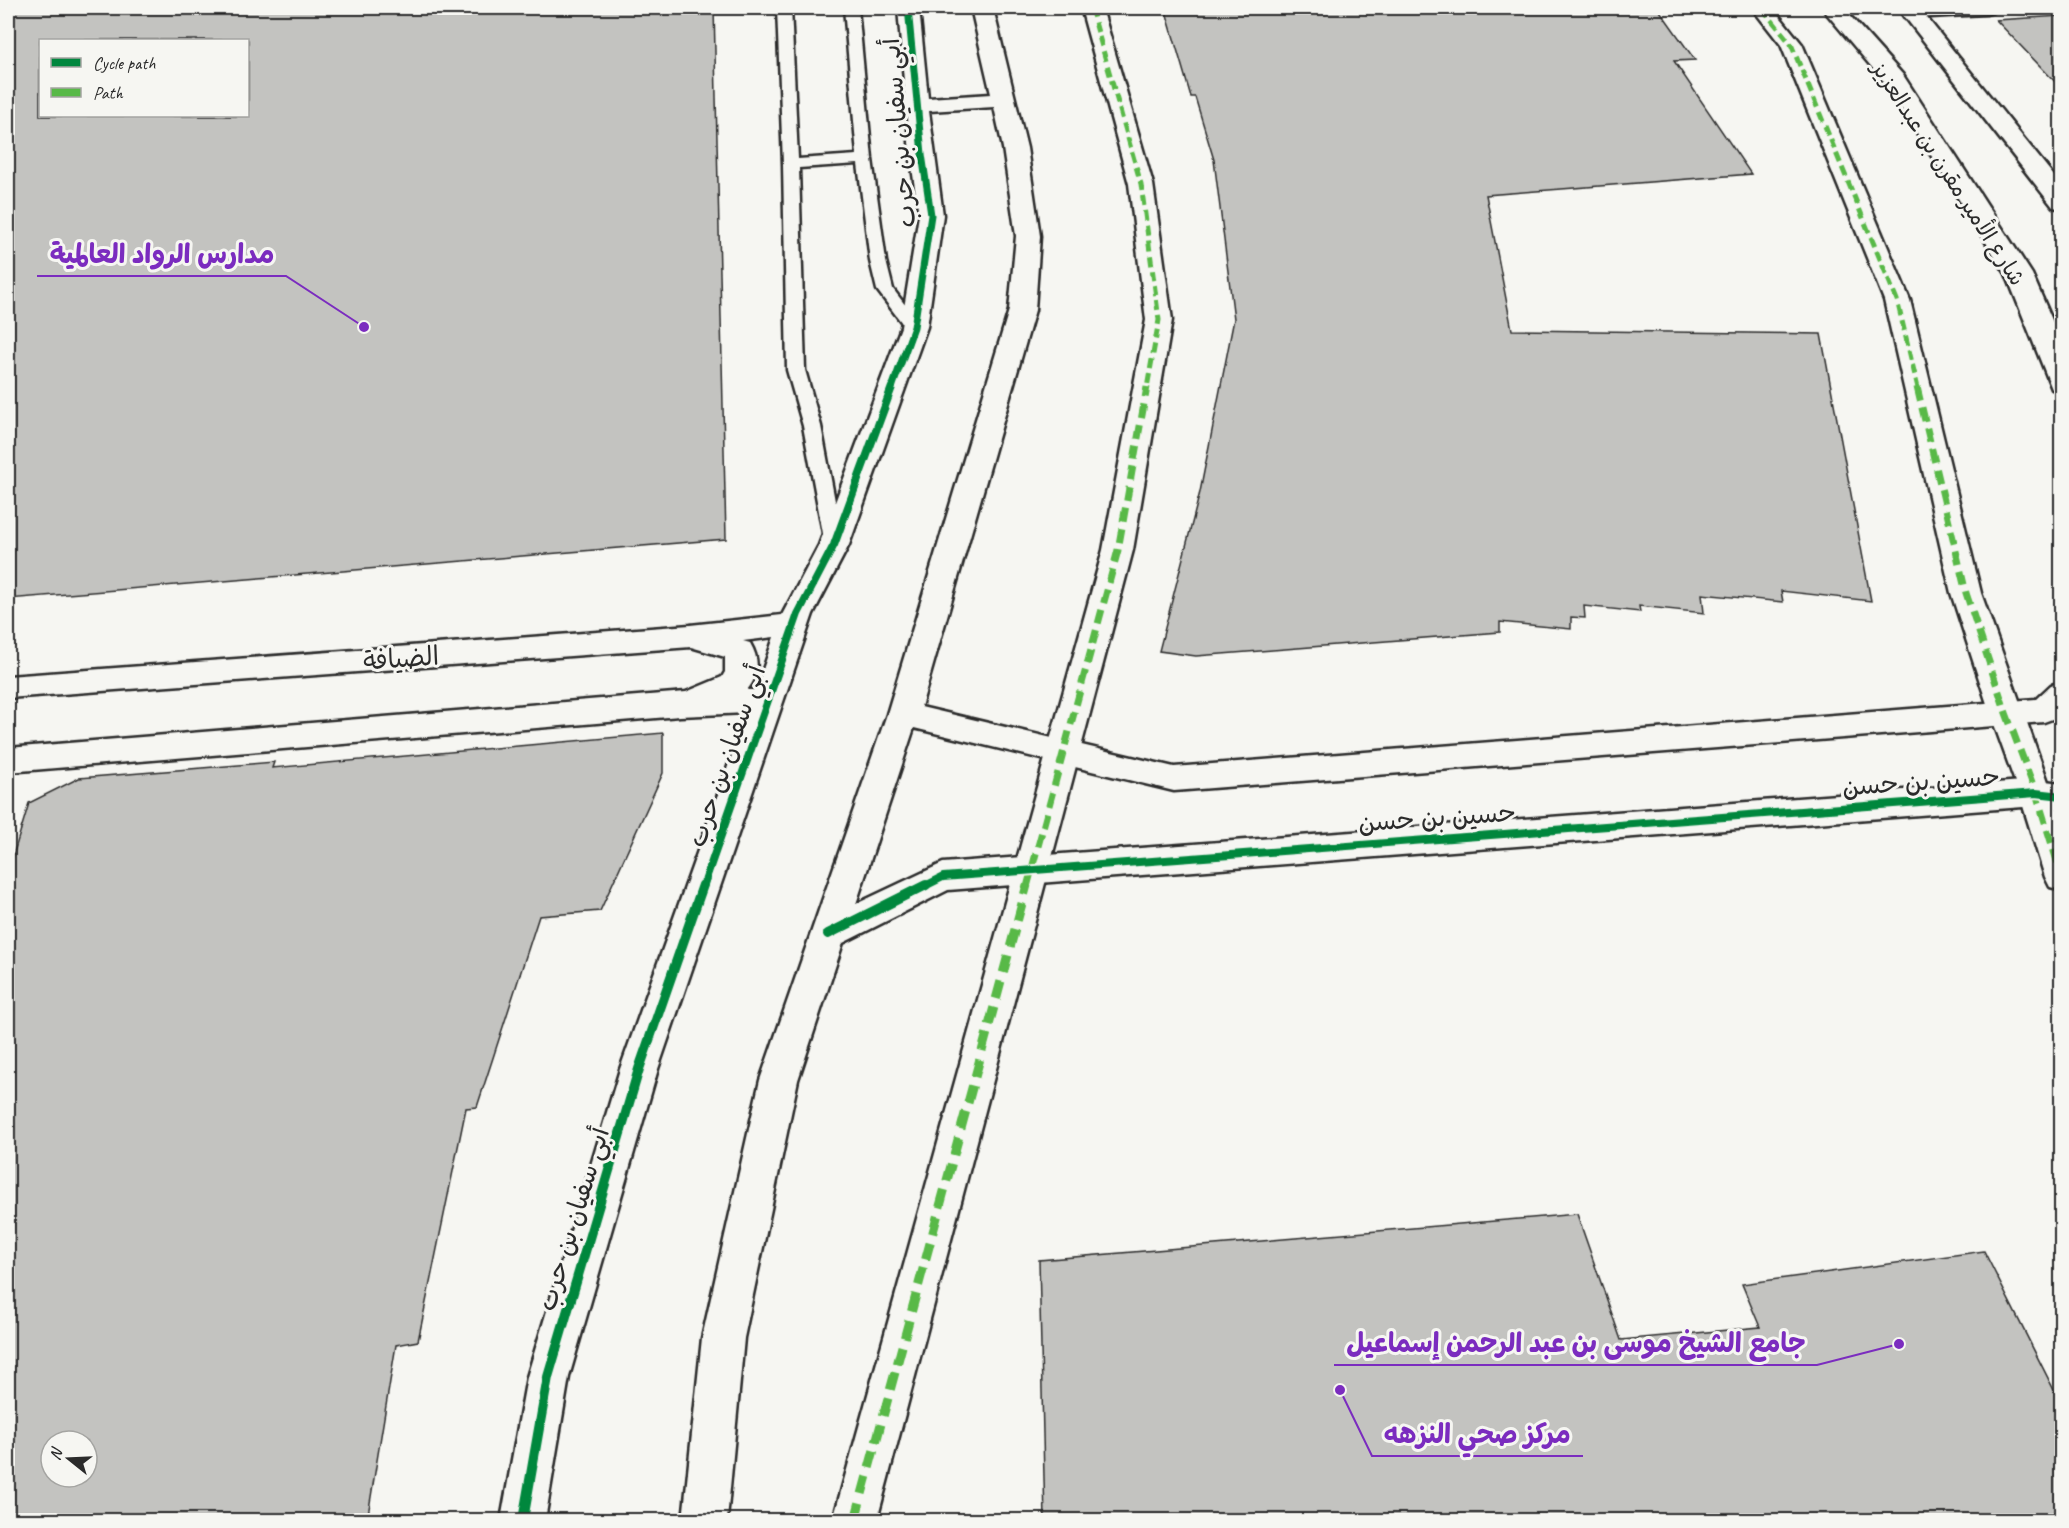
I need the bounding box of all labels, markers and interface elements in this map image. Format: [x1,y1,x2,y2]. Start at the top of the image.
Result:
street label: أبي سفيان بن حرب [874,36,929,229]
legend [39,39,249,117]
text: Cycle path [93,52,156,74]
street label: شارع الأمير مقرن بن عبدالعزيز [1863,53,2033,292]
text: Path [93,82,123,104]
callout: مدارس الرواد العالمية [37,231,286,276]
text: مدارس الرواد العالمية [50,237,274,271]
street label: الضيافة [362,639,440,678]
street label: أبي سفيان بن حرب [680,660,779,853]
street label: حسين بن حسن [1841,760,2001,803]
street label: حسين بن حسن [1357,796,1517,839]
street label: أبي سفيان بن حرب [530,1123,623,1317]
callout: جامع الشيخ موسى بن عبد الرحمن إسماعيل [1334,1320,1817,1365]
text: جامع الشيخ موسى بن عبد الرحمن إسماعيل [1346,1326,1806,1362]
callout: مركز صحي النزهه [1372,1411,1583,1456]
text: مركز صحي النزهه [1383,1417,1571,1458]
north arrow [39,1429,99,1489]
text: N [45,1444,68,1462]

